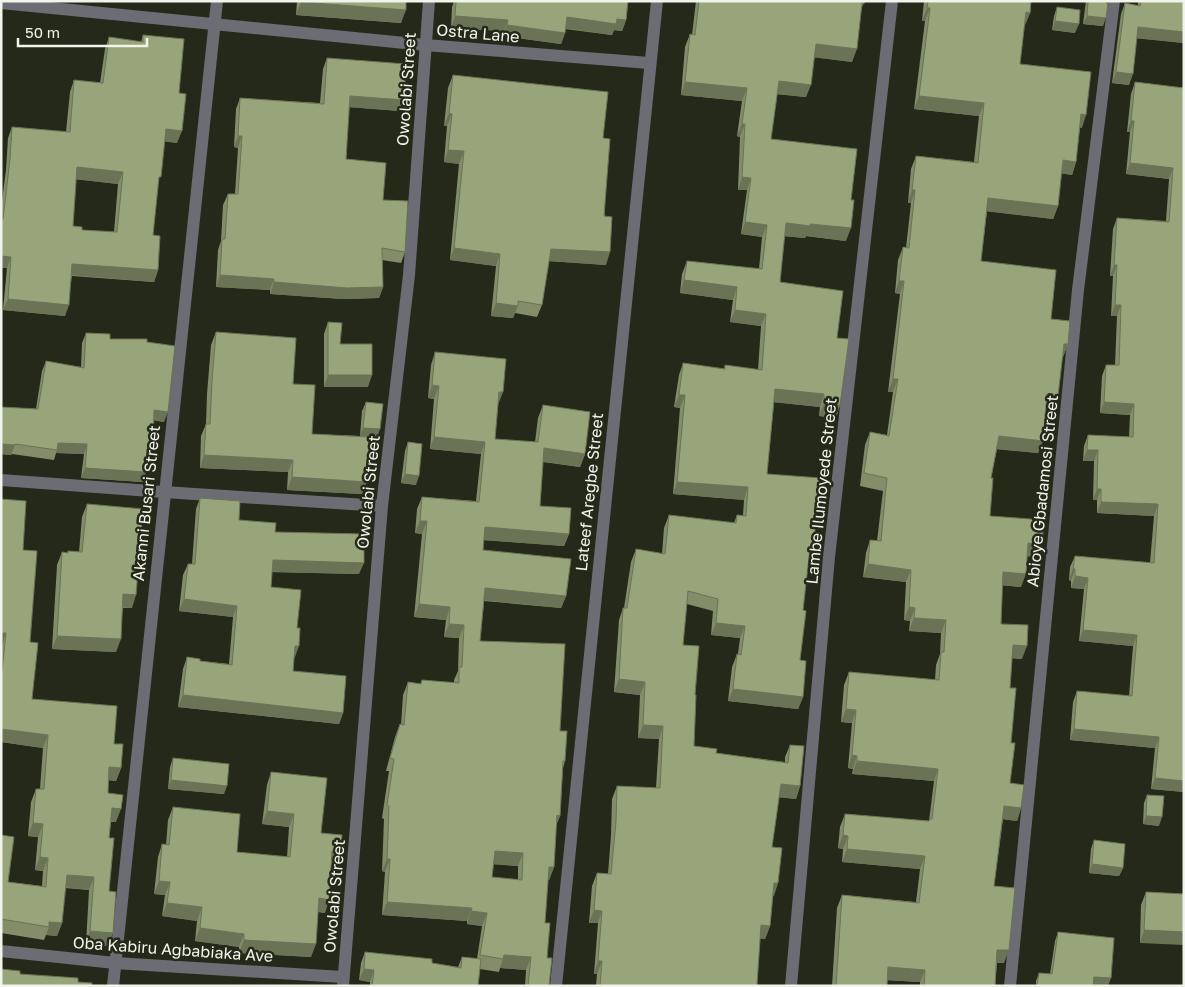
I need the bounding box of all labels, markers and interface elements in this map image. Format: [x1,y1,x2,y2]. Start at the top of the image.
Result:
scale bar [18,15,146,47]
street label: Ostra Lane [436,19,520,47]
text: 50 m [25,23,60,41]
street label: Owolabi Street [392,31,420,147]
street label: Abioye Gbadamosi Street [1022,394,1062,588]
street label: Lambe Ilumoyede Street [801,397,841,585]
street label: Lateef Aregbe Street [571,412,607,572]
street label: Akanni Busari Street [128,424,164,582]
street label: Owolabi Street [352,434,384,550]
street label: Owolabi Street [319,838,349,954]
street label: Oba Kabiru Agbabiaka Ave [72,932,274,966]

